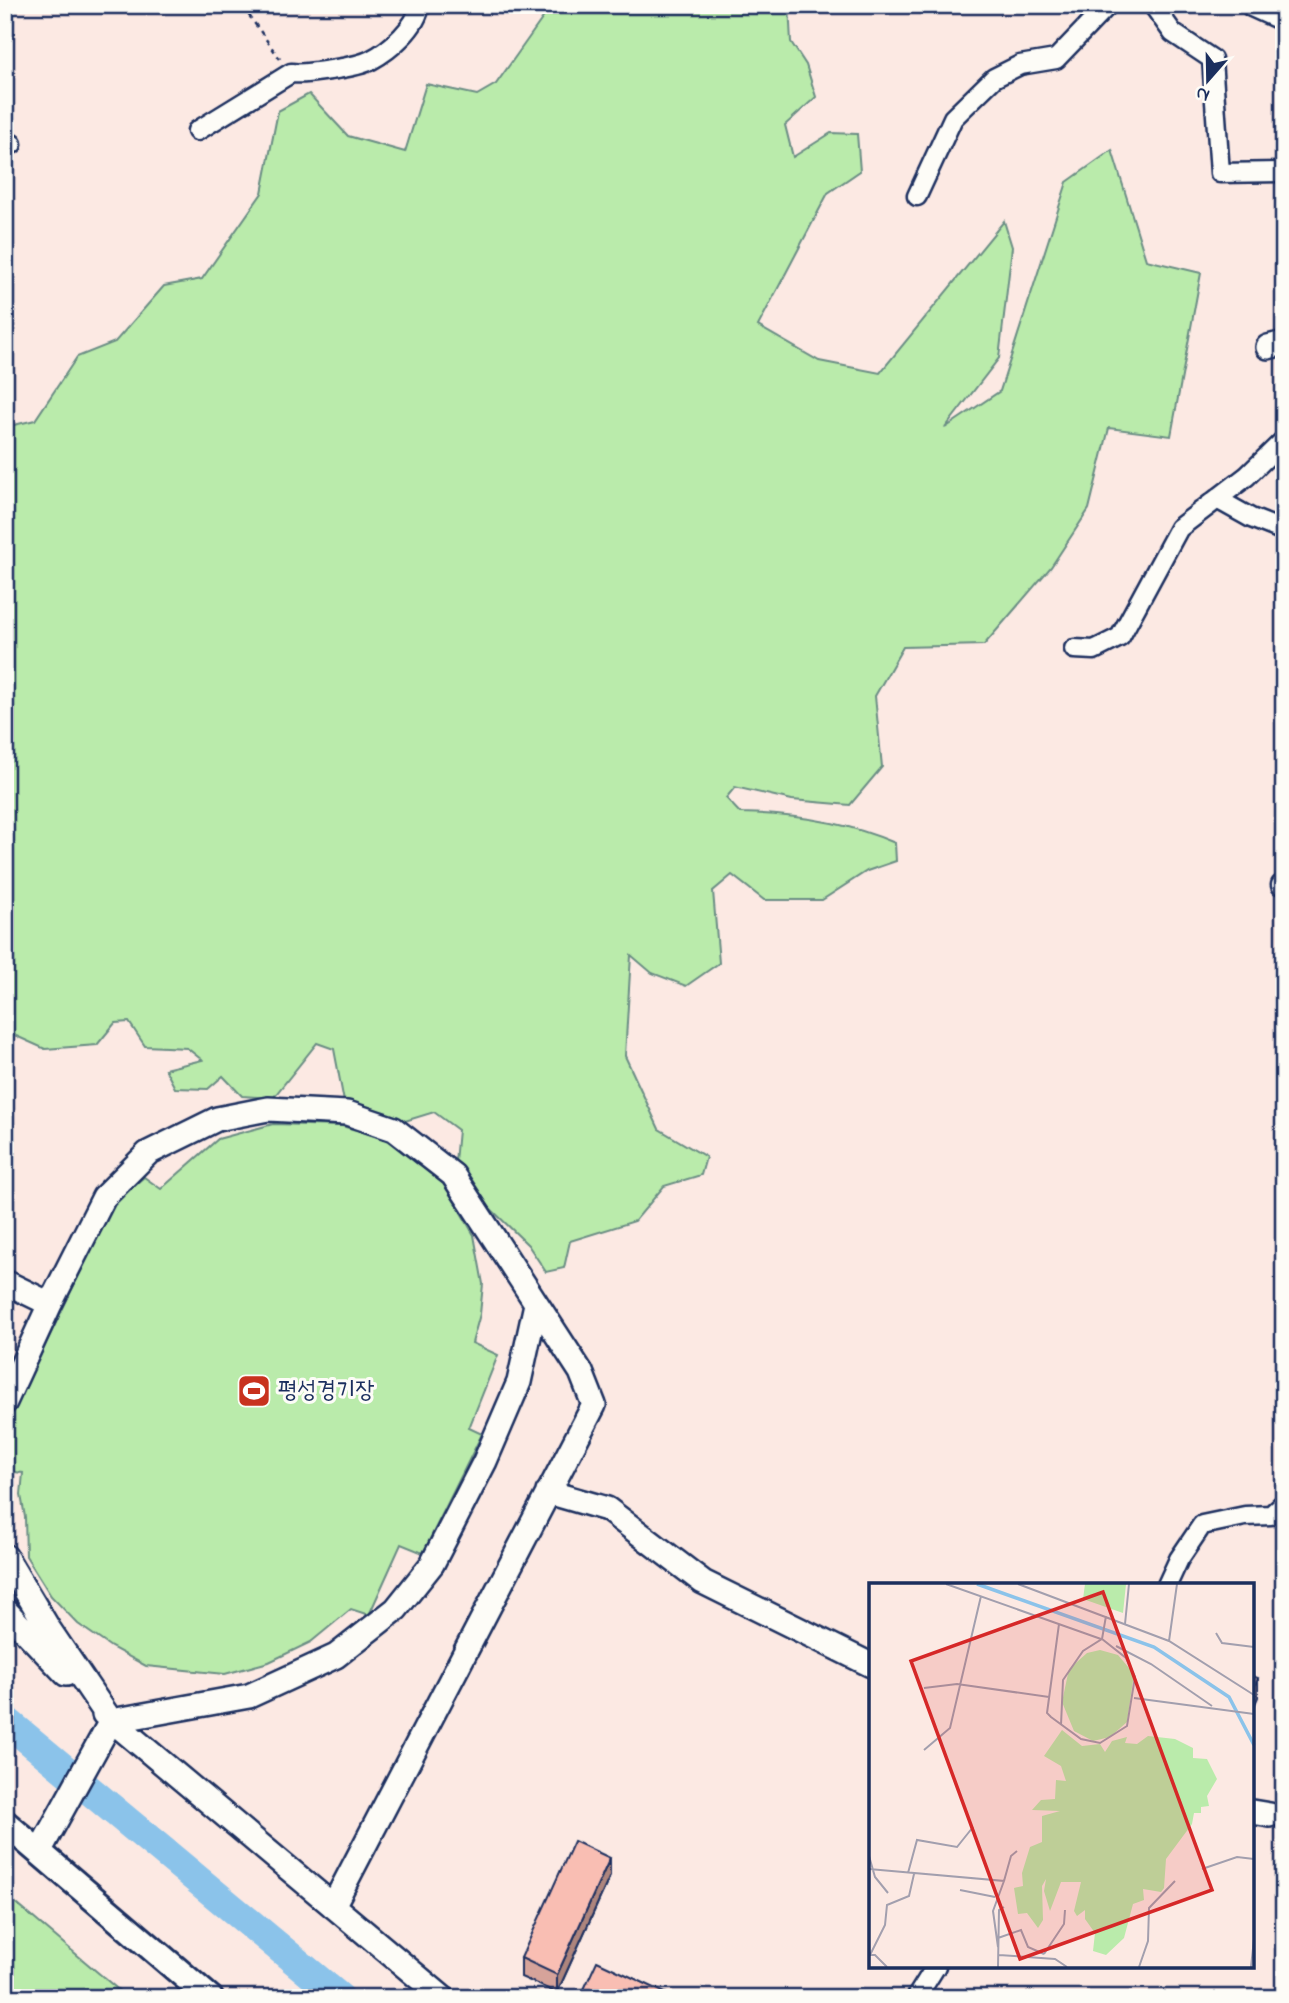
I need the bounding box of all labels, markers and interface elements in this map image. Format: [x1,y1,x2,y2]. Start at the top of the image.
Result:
north arrow [1174,46,1244,116]
text: N [1192,79,1214,109]
sports icon: 평성경기장 [235,1372,273,1410]
place label: 평성경기장 [278,1374,375,1409]
inset map [869,1583,1254,1968]

